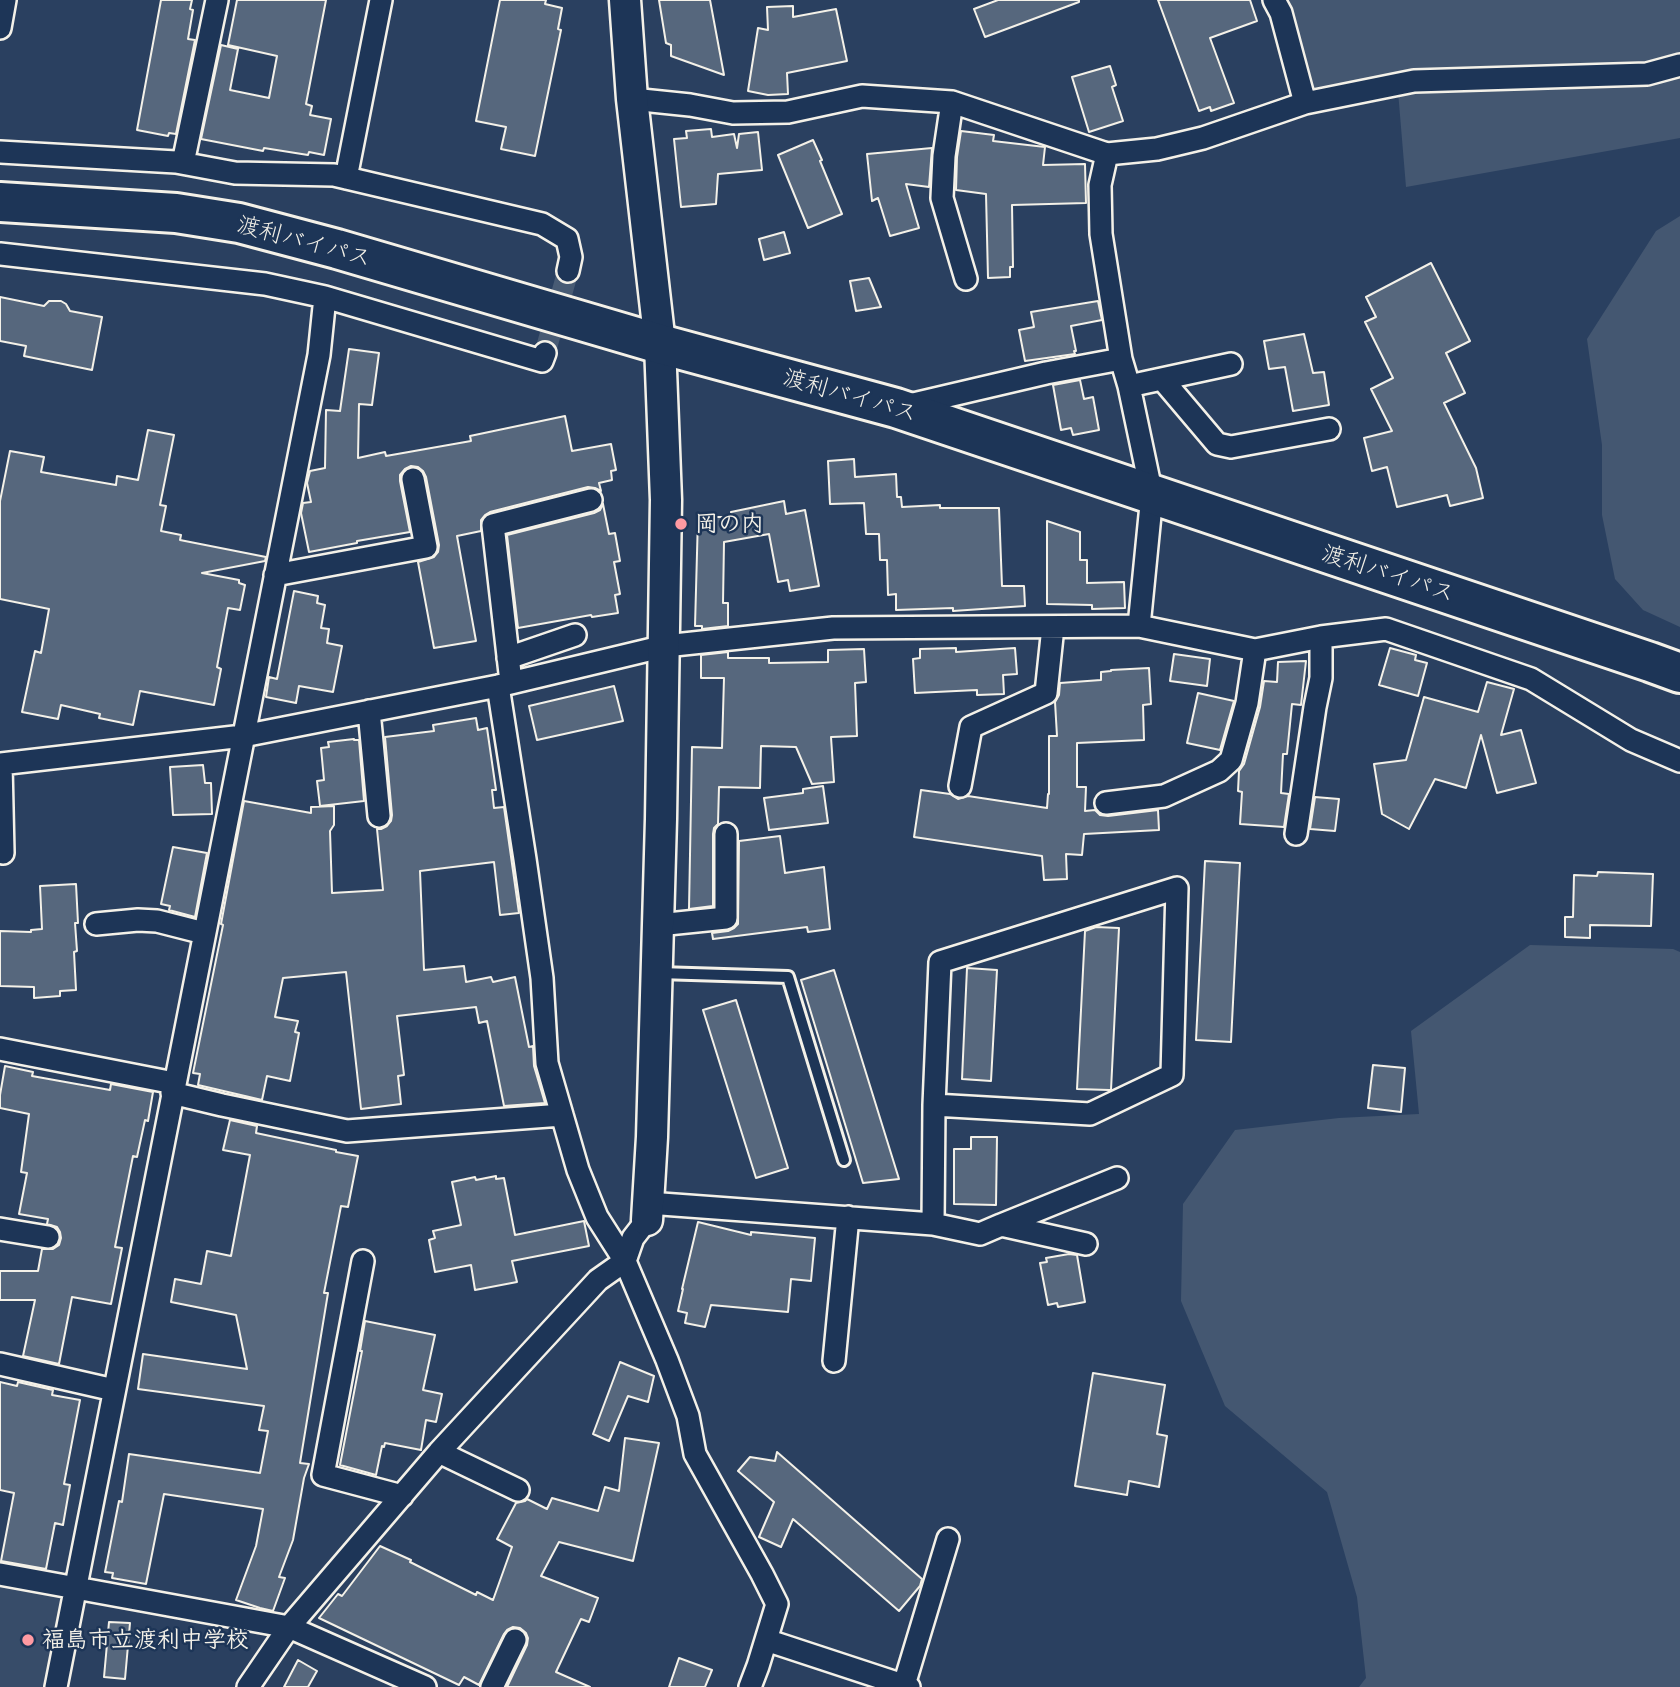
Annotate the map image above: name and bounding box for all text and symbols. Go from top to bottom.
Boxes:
street label: 渡利バイパス [234,211,374,273]
street label: 渡利バイパス [780,364,920,428]
place label: 岡の内 [695,510,764,538]
marker: 岡の内 [673,516,689,532]
street label: 渡利バイパス [1318,540,1458,608]
place label: 福島市立渡利中学校 [42,1626,249,1654]
marker: 福島市立渡利中学校 [20,1632,36,1648]

